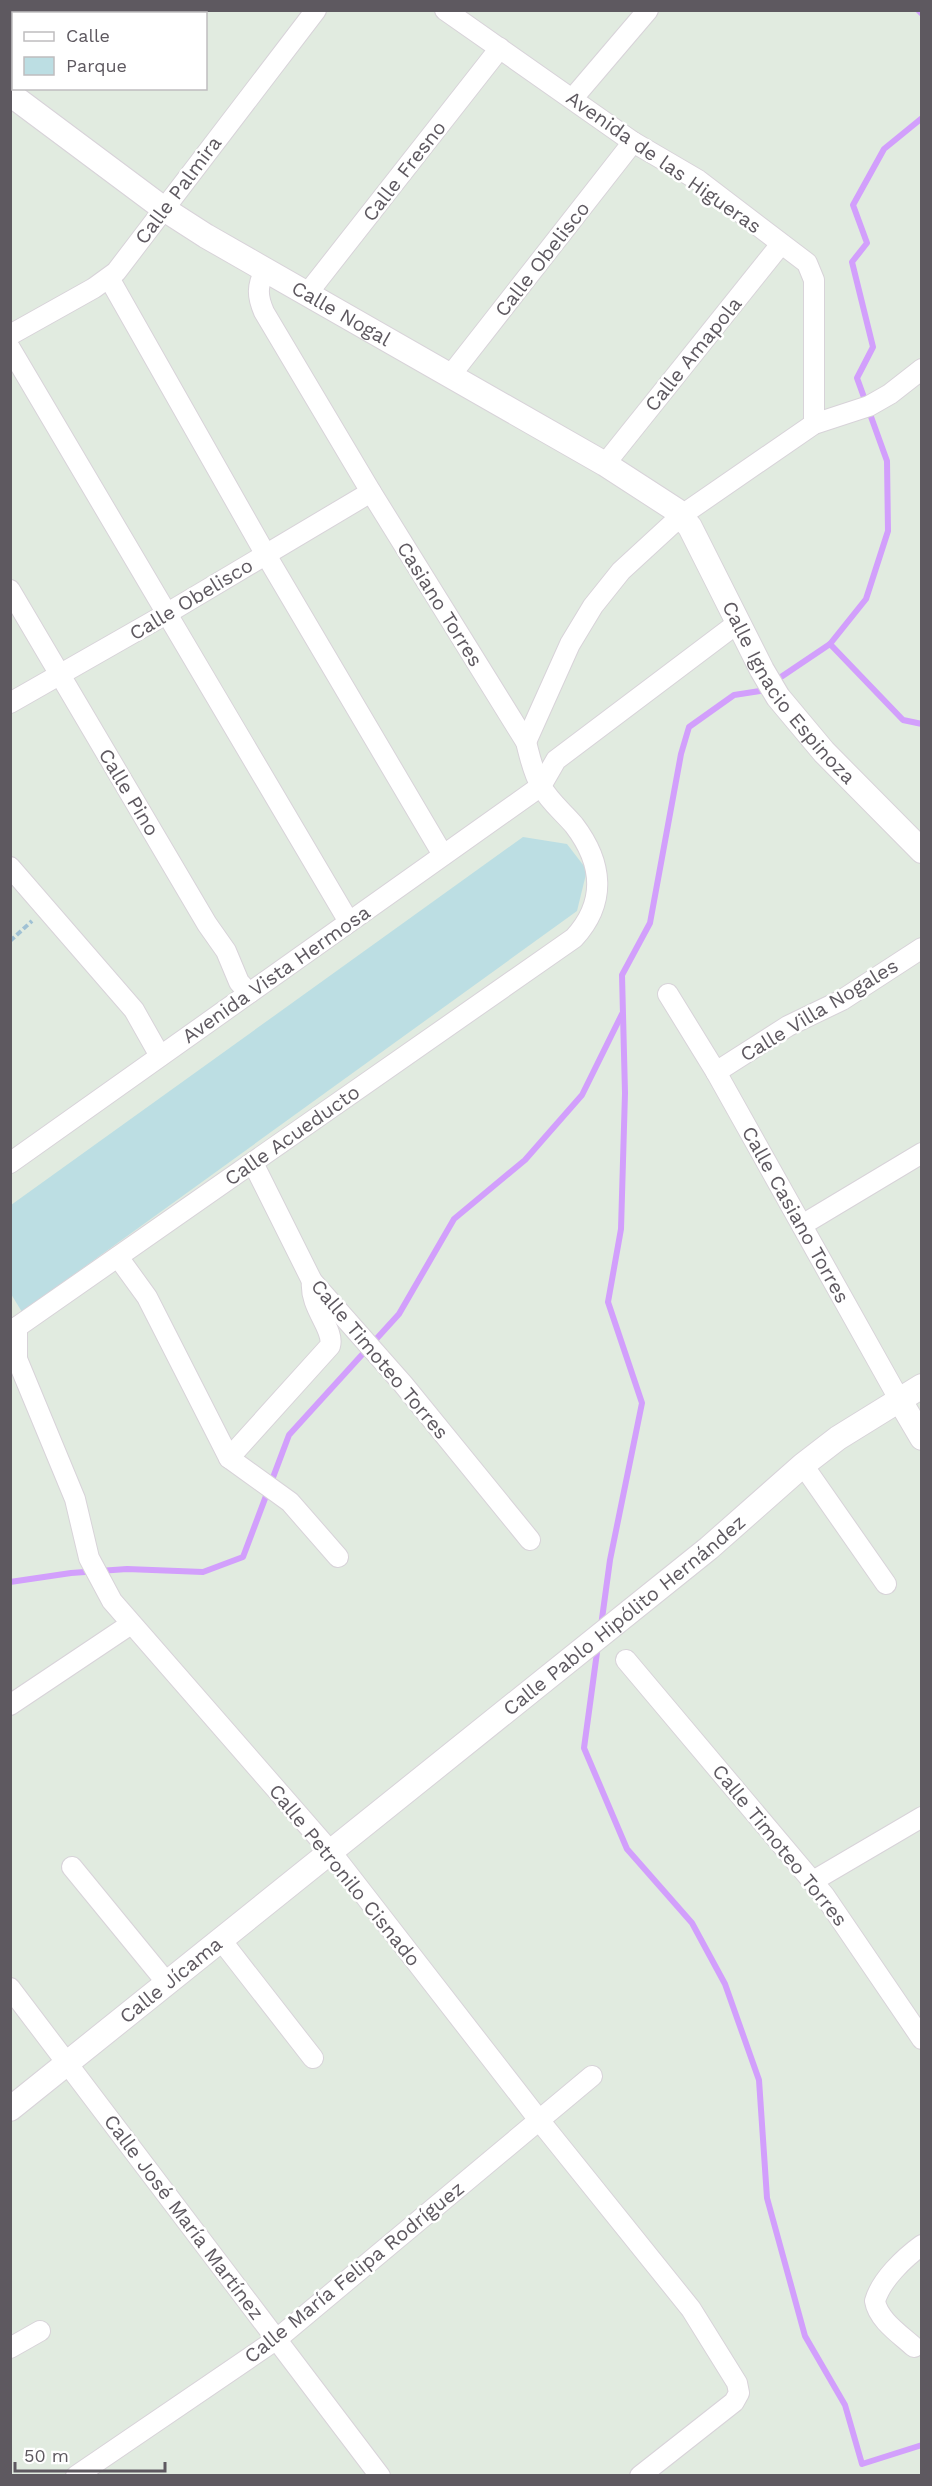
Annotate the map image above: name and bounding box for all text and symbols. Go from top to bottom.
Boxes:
legend [12,12,207,90]
text: Calle [66,25,110,46]
text: Parque [66,55,127,76]
street label: Avenida de las Higueras [562,86,766,238]
street label: Calle Fresno [357,116,451,226]
street label: Calle Palmira [130,131,226,249]
street label: Calle Obelisco [490,197,594,321]
street label: Calle Nogal [287,276,395,351]
street label: Calle Amapola [639,292,747,416]
street label: Casiano Torres [392,537,488,671]
street label: Calle Obelisco [125,553,257,645]
street label: Calle Ignacio Espinoza [717,597,861,789]
street label: Calle Pino [94,744,164,840]
street label: Avenida Vista Hermosa [177,900,375,1048]
street label: Calle Villa Nogales [736,953,902,1067]
street label: Calle Acueducto [220,1079,364,1191]
street label: Calle Casiano Torres [737,1122,855,1307]
street label: Calle Timoteo Torres [306,1274,454,1444]
street label: Calle Pablo Hipólito Hernández [498,1510,750,1721]
street label: Calle Timoteo Torres [707,1759,853,1931]
street label: Calle Petronilo Cisnado [264,1779,426,1971]
street label: Calle Jícama [115,1932,227,2028]
street label: Calle José María Martínez [99,2110,269,2324]
street label: Calle María Felipa Rodríguez [239,2176,469,2368]
scale bar [15,2435,165,2473]
text: 50 m [24,2445,69,2466]

